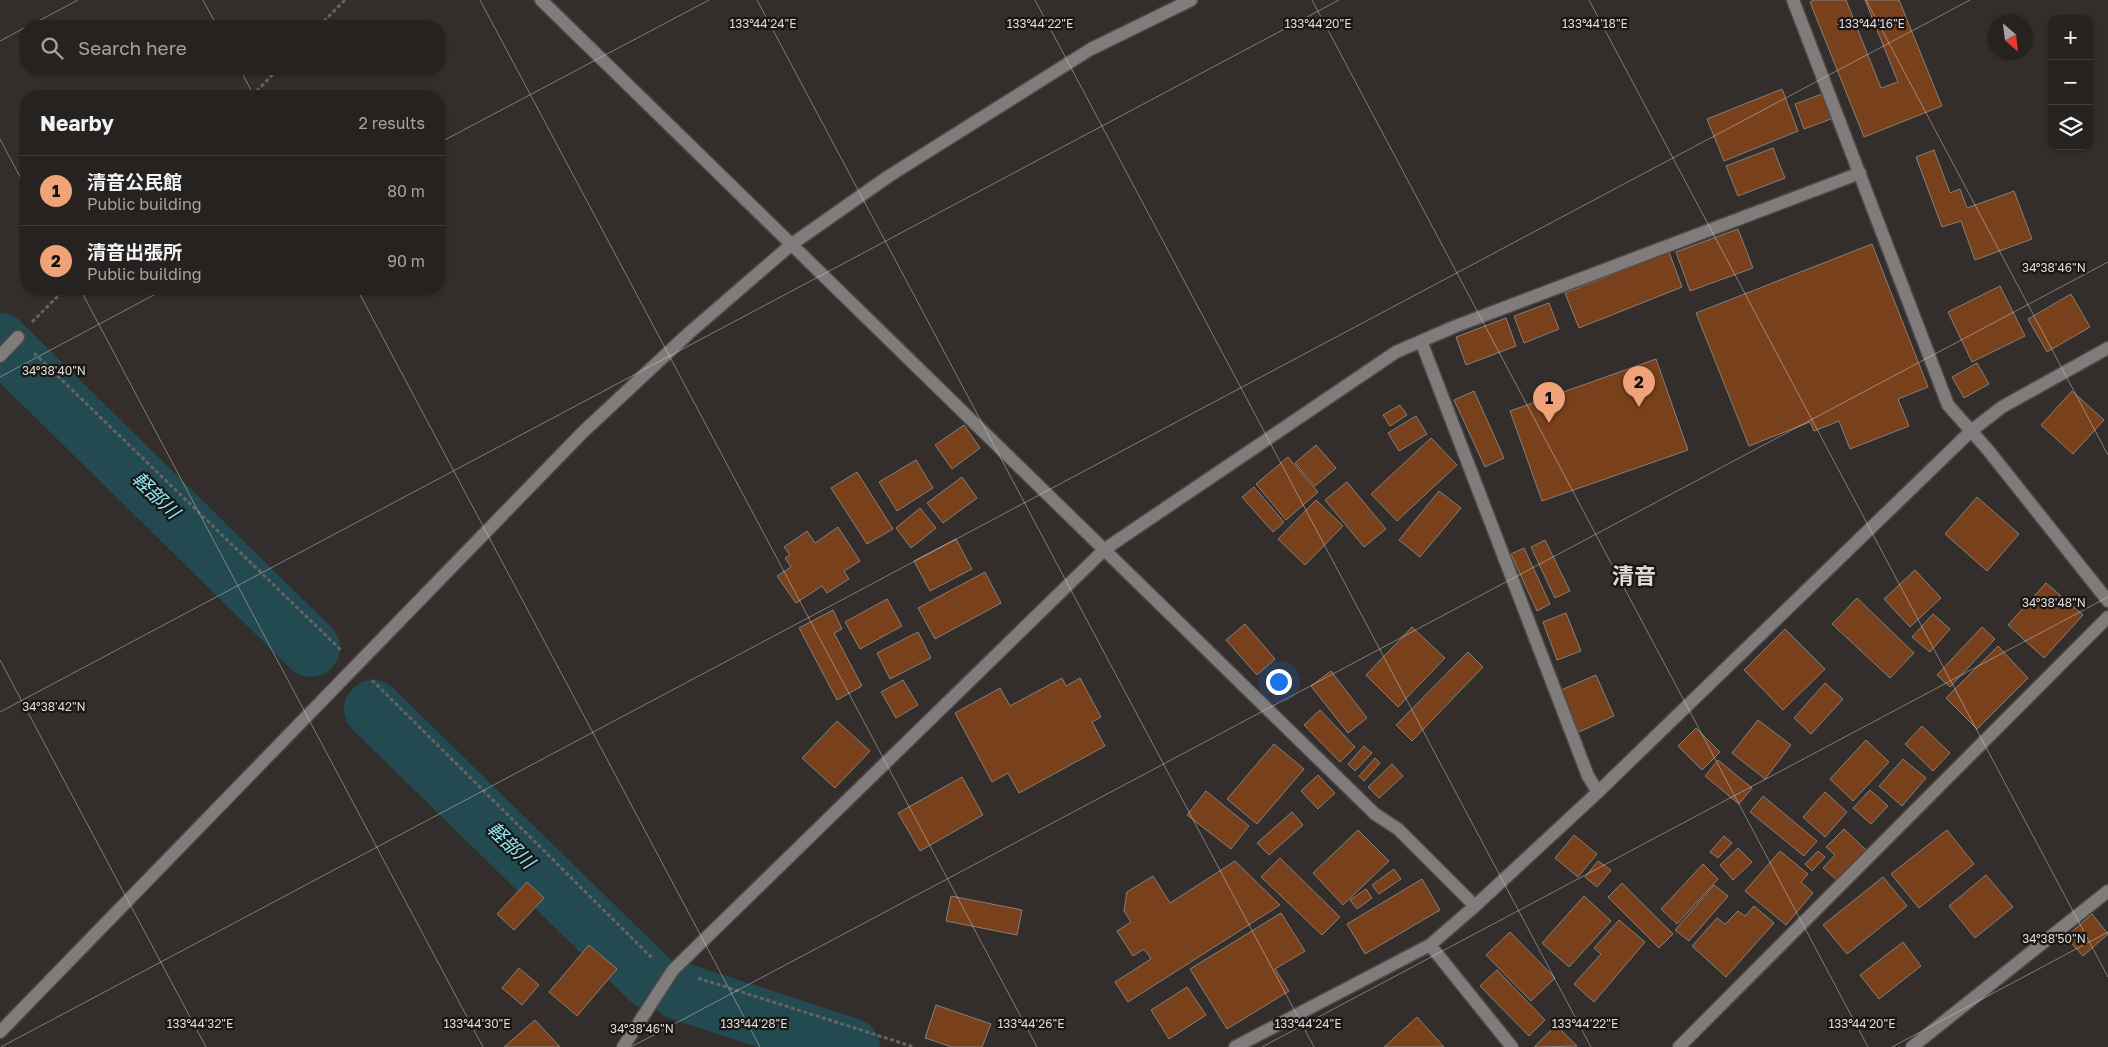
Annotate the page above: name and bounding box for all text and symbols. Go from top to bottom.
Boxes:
north arrow [1988,15,2033,60]
map controls [2048,15,2093,150]
button: + [2048,15,2093,60]
text: 133°44'24"E [729,16,797,31]
text: 133°44'22"E [1007,16,1073,31]
text: 133°44'20"E [1284,16,1352,31]
text: 133°44'18"E [1562,16,1628,31]
text: 133°44'16"E [1839,16,1905,31]
search box [20,20,445,75]
icon: search [38,34,66,62]
text: Search here [78,36,187,59]
button: − [2048,60,2093,105]
button: layers [2048,105,2093,150]
text: Nearby [40,110,114,136]
text: 2 results [359,113,425,133]
text: 清音公民館 [87,170,182,193]
text: 1 [52,181,60,201]
text: 80 m [387,181,425,201]
text: Public building [87,194,202,214]
text: 清音出張所 [87,240,182,263]
text: 2 [51,251,61,271]
text: 90 m [387,251,425,271]
text: 34°38'46"N [2022,260,2086,275]
text: Public building [87,264,202,284]
text: 34°38'40"N [22,363,86,378]
pin: 2 [1623,366,1655,407]
pin: 1 [1533,382,1565,423]
water label: 軽部川 [128,467,186,524]
district label: 清音 [1612,562,1656,589]
text: 34°38'48"N [2022,595,2086,610]
your location [1266,669,1292,695]
text: 34°38'42"N [22,699,86,714]
water label: 軽部川 [483,817,541,874]
text: 34°38'50"N [2022,931,2086,946]
text: 133°44'32"E [167,1016,233,1031]
text: 133°44'30"E [443,1016,511,1031]
text: 133°44'28"E [720,1016,788,1031]
text: 133°44'26"E [998,1016,1064,1031]
text: 133°44'24"E [1274,1016,1342,1031]
text: 133°44'22"E [1552,1016,1618,1031]
text: 133°44'20"E [1828,1016,1896,1031]
text: 34°38'46"N [610,1021,674,1036]

